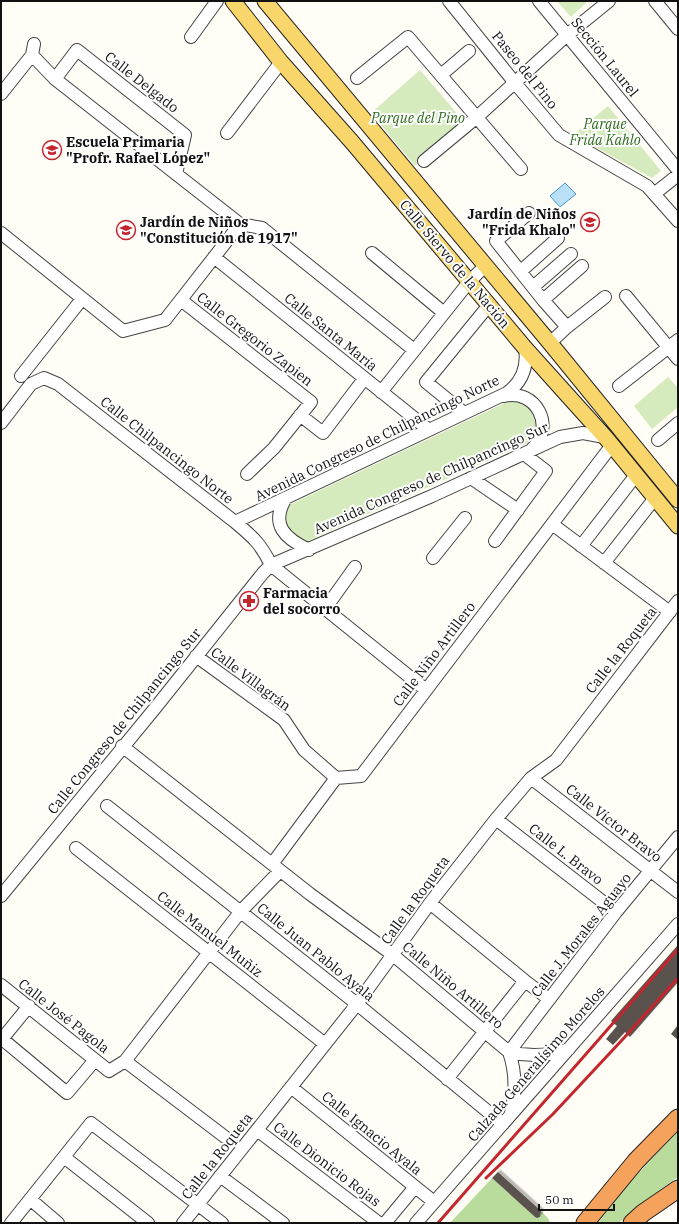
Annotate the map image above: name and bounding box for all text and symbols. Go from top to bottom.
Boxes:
street label: Sección Laurel [567,14,643,100]
street label: Paseo del Pino [488,27,562,113]
street label: Calle Delgado [101,48,183,117]
park label: Parque del Pino [370,109,465,127]
park label: Parque Frida Kahlo [568,115,641,149]
place label: Escuela Primaria "Profr. Rafael López" [66,133,210,167]
school or university icon: Escuela Primaria "Profr. Rafael López" [41,139,63,161]
street label: Calle Siervo de la Nación [396,196,514,332]
place label: Jardín de Niños "Frida Khalo" [468,205,576,239]
school or university icon: Jardín de Niños "Frida Khalo" [579,211,601,233]
place label: Jardín de Niños "Constitución de 1917" [140,213,298,247]
school or university icon: Jardín de Niños "Constitución de 1917" [115,219,137,241]
street label: Calle Gregorio Zapien [193,288,317,390]
street label: Calle Santa María [281,289,381,375]
street label: Avenida Congreso de Chilpancingo Norte [252,371,502,505]
street label: Calle Chilpancingo Norte [97,392,237,508]
street label: Avenida Congreso de Chilpancingo Sur [311,418,552,538]
place label: Farmacia del socorro [263,584,341,618]
pharmacy icon: Farmacia del socorro [238,590,260,612]
street label: Calle Niño Artillero [389,598,479,710]
street label: Calle la Roqueta [582,603,661,697]
street label: Calle Congreso de Chilpancingo Sur [43,624,205,818]
street label: Calle Villagrán [207,643,295,715]
street label: Calle Víctor Bravo [562,780,666,866]
street label: Calle L. Bravo [525,819,607,889]
street label: Calle la Roqueta [377,852,453,948]
street label: Calle J. Morales Aguayo [527,869,635,1001]
street label: Calle Manuel Muñiz [153,887,267,981]
street label: Calle Juan Pablo Ayala [253,899,379,1005]
street label: Calle Niño Artillero [399,937,507,1033]
street label: Calle José Pagola [15,975,113,1057]
street label: Calzada Generalísimo Morelos [464,983,608,1145]
street label: Calle Ignacio Ayala [318,1087,426,1179]
street label: Calle la Roqueta [178,1109,257,1203]
street label: Calle Dionicio Rojas [270,1118,384,1210]
scale bar [539,1186,614,1212]
text: 50 m [545,1192,574,1207]

